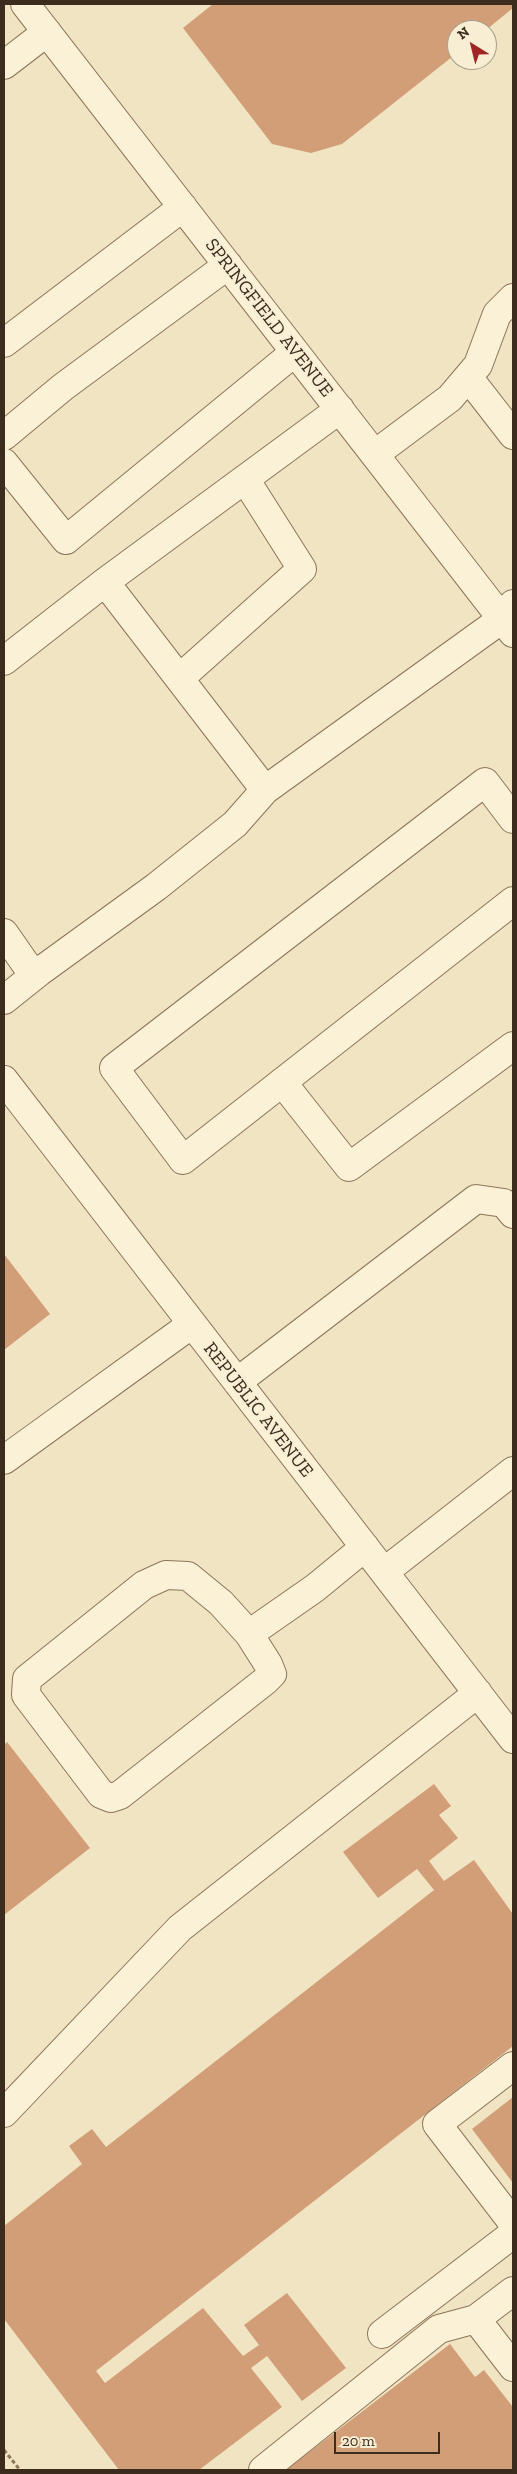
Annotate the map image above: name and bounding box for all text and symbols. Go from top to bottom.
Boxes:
north arrow [447,20,497,70]
text: N [454,23,473,43]
street label: SPRINGFIELD AVENUE [200,234,338,402]
street label: REPUBLIC AVENUE [198,1338,318,1482]
scale bar [337,2422,443,2454]
text: 20 m [342,2432,375,2450]

